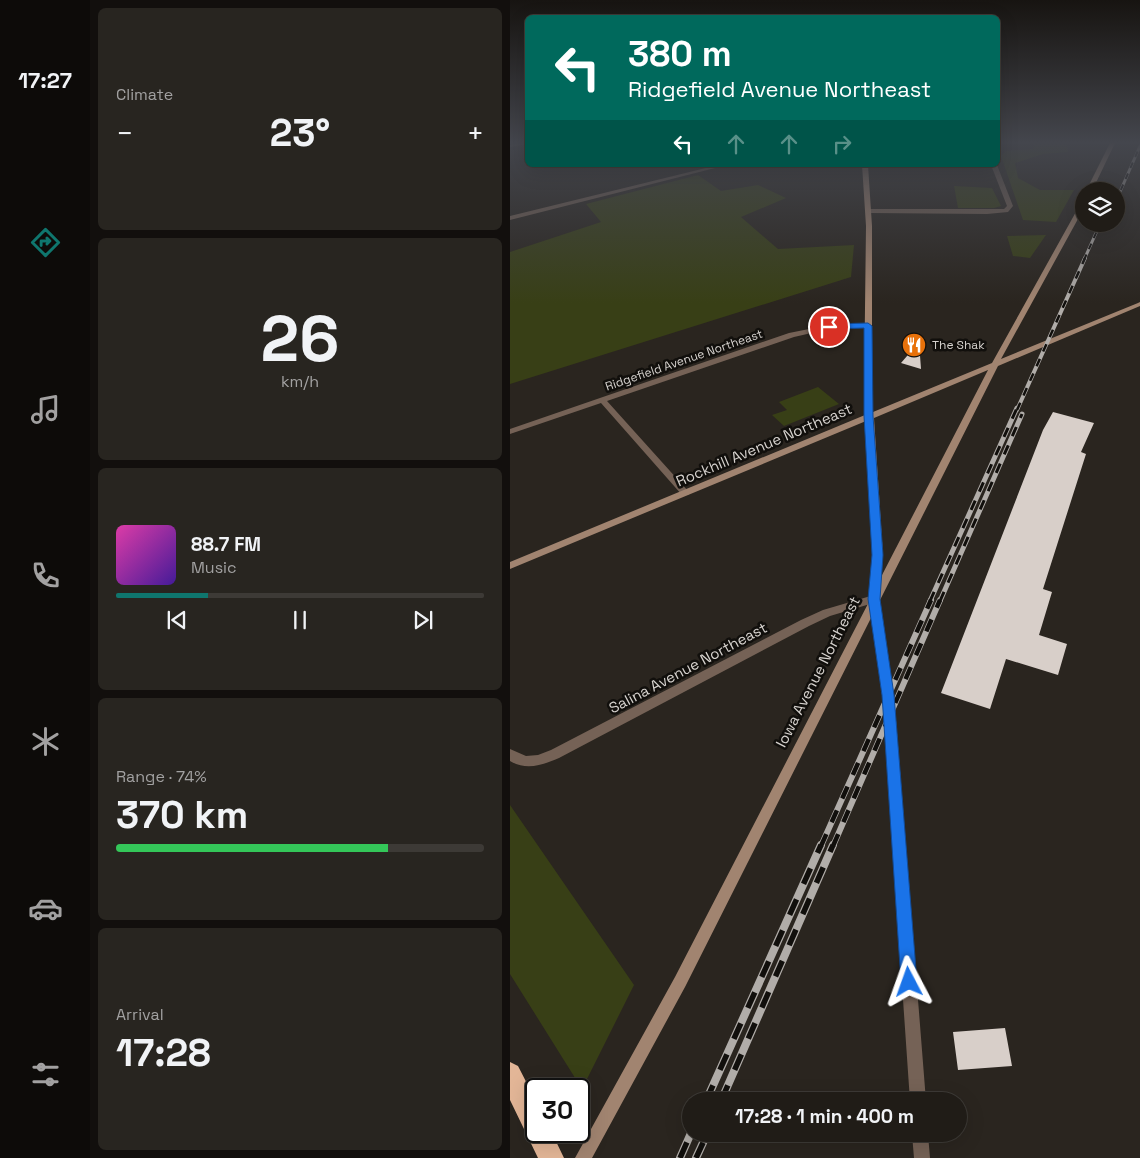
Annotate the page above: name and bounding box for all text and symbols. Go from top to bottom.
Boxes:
text: 380 m [628,32,732,76]
icon: left [545,35,610,100]
text: 17:27 [18,66,72,94]
text: Ridgefield Avenue Northeast [628,75,931,103]
text: Climate [116,84,173,105]
text: 23° [270,109,330,157]
text: − [116,115,133,151]
text: + [467,115,484,151]
icon: left [669,130,697,158]
icon: ahead [722,130,750,158]
icon: ahead [775,130,803,158]
icon: right [828,130,856,158]
map controls [1075,182,1125,232]
button: layers [1075,182,1125,232]
icon: directions [28,225,63,260]
text: 26 [261,297,339,380]
pin [808,306,850,348]
icon: arrive [815,313,843,341]
street label: Ridgefield Avenue Northeast [603,326,765,394]
restaurant icon: The Shak [901,332,927,358]
place label: The Shak [932,337,985,353]
text: km/h [281,371,319,392]
icon: music [28,392,63,427]
street label: Rockhill Avenue Northeast [673,399,855,490]
text: 88.7 FM [191,532,261,557]
text: Music [191,557,237,578]
icon: phone [28,558,63,593]
street label: Iowa Avenue Northeast [771,593,864,750]
icon: previous [163,606,191,634]
icon: pause [286,606,314,634]
icon: next [409,606,437,634]
street label: Salina Avenue Northeast [605,618,770,717]
icon: climate [28,724,63,759]
text: Range · 74% [116,766,207,787]
text: 370 km [116,791,248,839]
icon: car [28,891,63,926]
position arrow [882,955,934,1007]
text: Arrival [116,1004,164,1025]
text: 17:28 [116,1029,211,1077]
icon: filters [28,1057,63,1092]
speed limit sign: 30 [525,1078,590,1143]
text: 17:28 · 1 min · 400 m [735,1104,914,1129]

